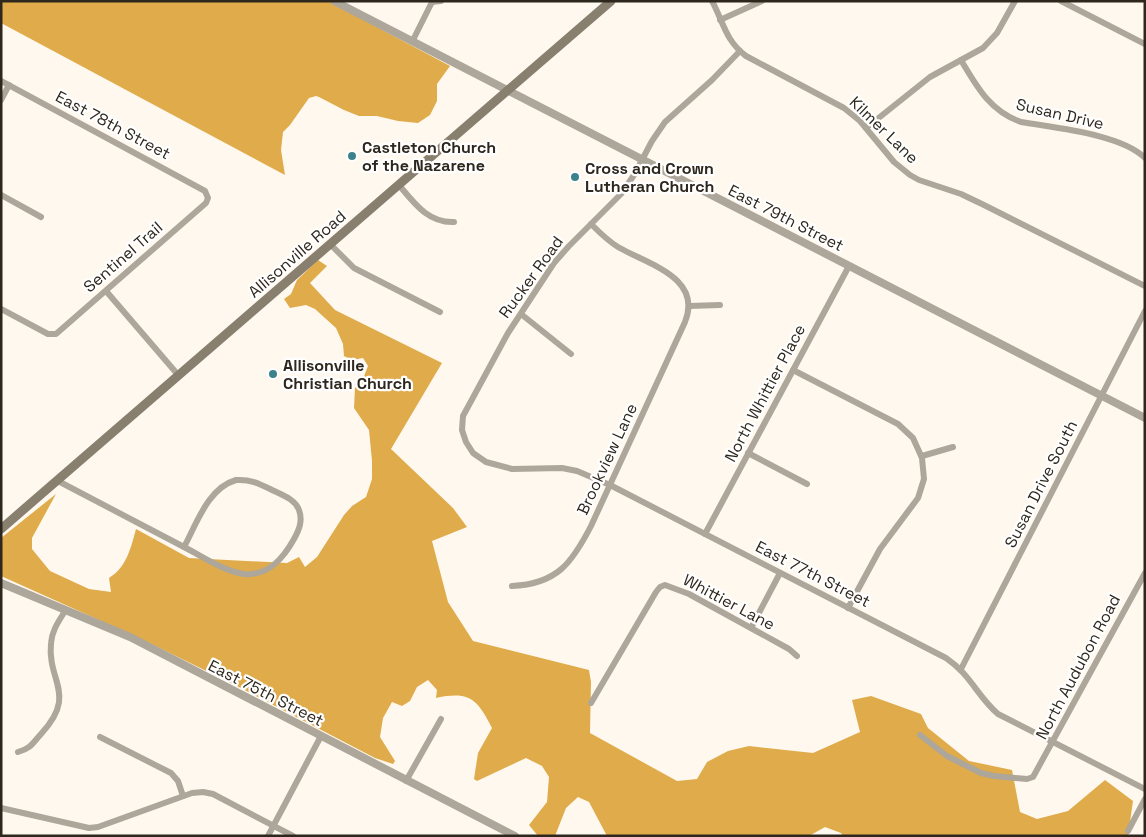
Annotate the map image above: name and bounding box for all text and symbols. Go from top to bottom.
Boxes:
street label: East 78th Street [52,86,174,164]
street label: Kilmer Lane [845,92,923,168]
street label: Susan Drive [1014,94,1106,134]
place label: Castleton Church of the Nazarene [362,137,496,176]
marker: Castleton Church of the Nazarene [346,150,358,162]
place label: Cross and Crown Lutheran Church [585,158,714,197]
marker: Cross and Crown Lutheran Church [569,171,581,183]
street label: East 79th Street [725,180,847,256]
street label: Allisonville Road [244,206,350,302]
street label: Sentinel Trail [79,217,167,297]
street label: Rucker Road [494,232,568,322]
street label: North Whittier Place [720,321,810,465]
place label: Allisonville Christian Church [283,355,412,394]
marker: Allisonville Christian Church [267,368,279,380]
street label: Brookview Lane [572,400,642,518]
street label: Susan Drive South [1000,417,1082,551]
street label: East 77th Street [752,536,874,612]
street label: Whittier Lane [679,569,779,635]
street label: North Audubon Road [1031,591,1125,743]
street label: East 75th Street [205,655,327,731]

